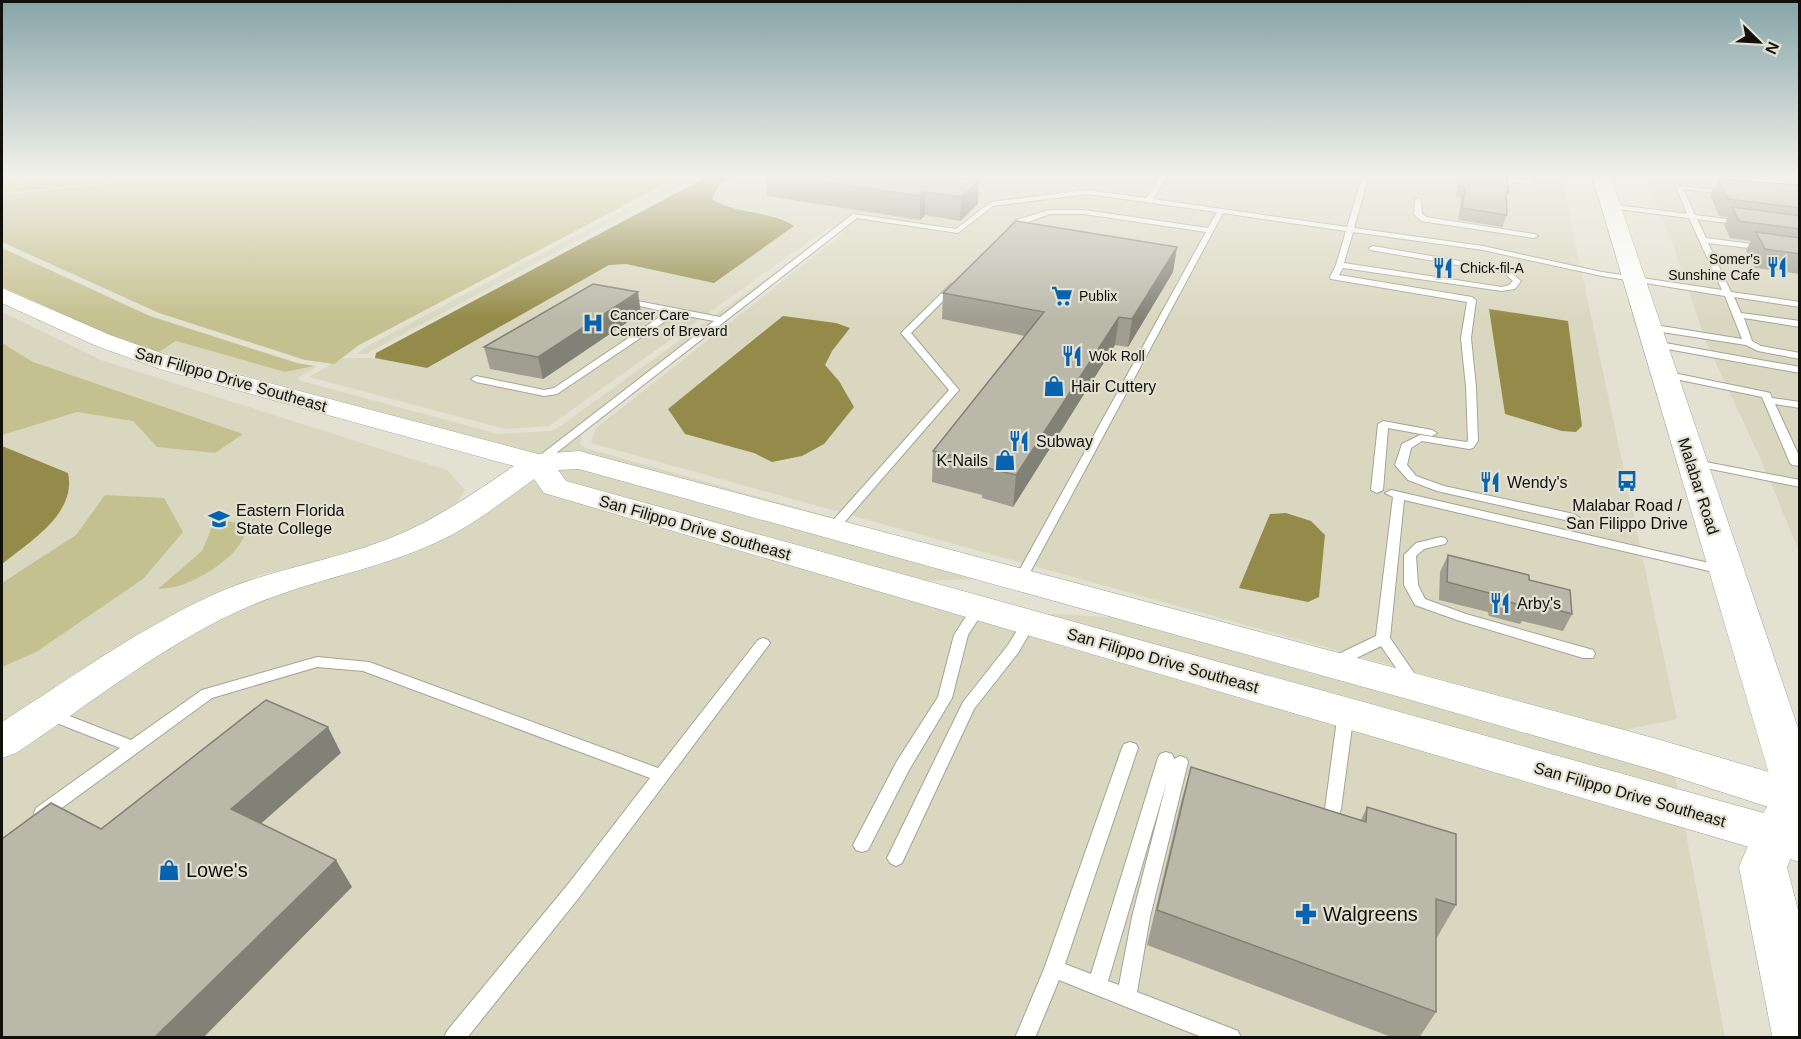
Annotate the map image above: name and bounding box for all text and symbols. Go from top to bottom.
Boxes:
north arrow [1729,12,1789,72]
text: N [1762,39,1782,57]
place label: Somer's Sunshine Cafe [1668,251,1760,283]
restaurant icon: Somer's Sunshine Cafe [1765,255,1789,279]
restaurant icon: Chick-fil-A [1431,256,1455,280]
place label: Chick-fil-A [1460,260,1524,276]
supermarket icon: Publix [1050,284,1074,308]
place label: Publix [1079,288,1117,304]
place label: Cancer Care Centers of Brevard [610,307,728,339]
hospital icon: Cancer Care Centers of Brevard [581,311,605,335]
street label: San Filippo Drive Southeast [133,344,329,415]
restaurant icon: Wok Roll [1060,344,1084,368]
place label: Wok Roll [1089,348,1145,364]
shop icon: Hair Cuttery [1042,374,1066,398]
place label: Hair Cuttery [1071,378,1156,395]
restaurant icon: Subway [1007,429,1031,453]
place label: Subway [1036,433,1093,450]
street label: Malabar Road [1675,436,1722,537]
shop icon: K-Nails [993,448,1017,472]
place label: K-Nails [936,452,988,469]
bus stop icon: Malabar Road / San Filippo Drive [1615,469,1639,493]
restaurant icon: Wendy's [1478,470,1502,494]
place label: Wendy's [1507,474,1568,491]
street label: San Filippo Drive Southeast [597,492,793,563]
place label: Malabar Road / San Filippo Drive [1566,497,1688,532]
place label: Eastern Florida State College [236,502,345,537]
school or university icon: Eastern Florida State College [207,507,231,531]
restaurant icon: Arby's [1488,591,1512,615]
place label: Arby's [1517,595,1561,612]
street label: San Filippo Drive Southeast [1065,625,1261,696]
street label: San Filippo Drive Southeast [1532,759,1728,830]
shop icon: Lowe's [157,858,181,882]
place label: Lowe's [186,859,248,881]
pharmacy icon: Walgreens [1294,902,1318,926]
place label: Walgreens [1323,903,1418,925]

